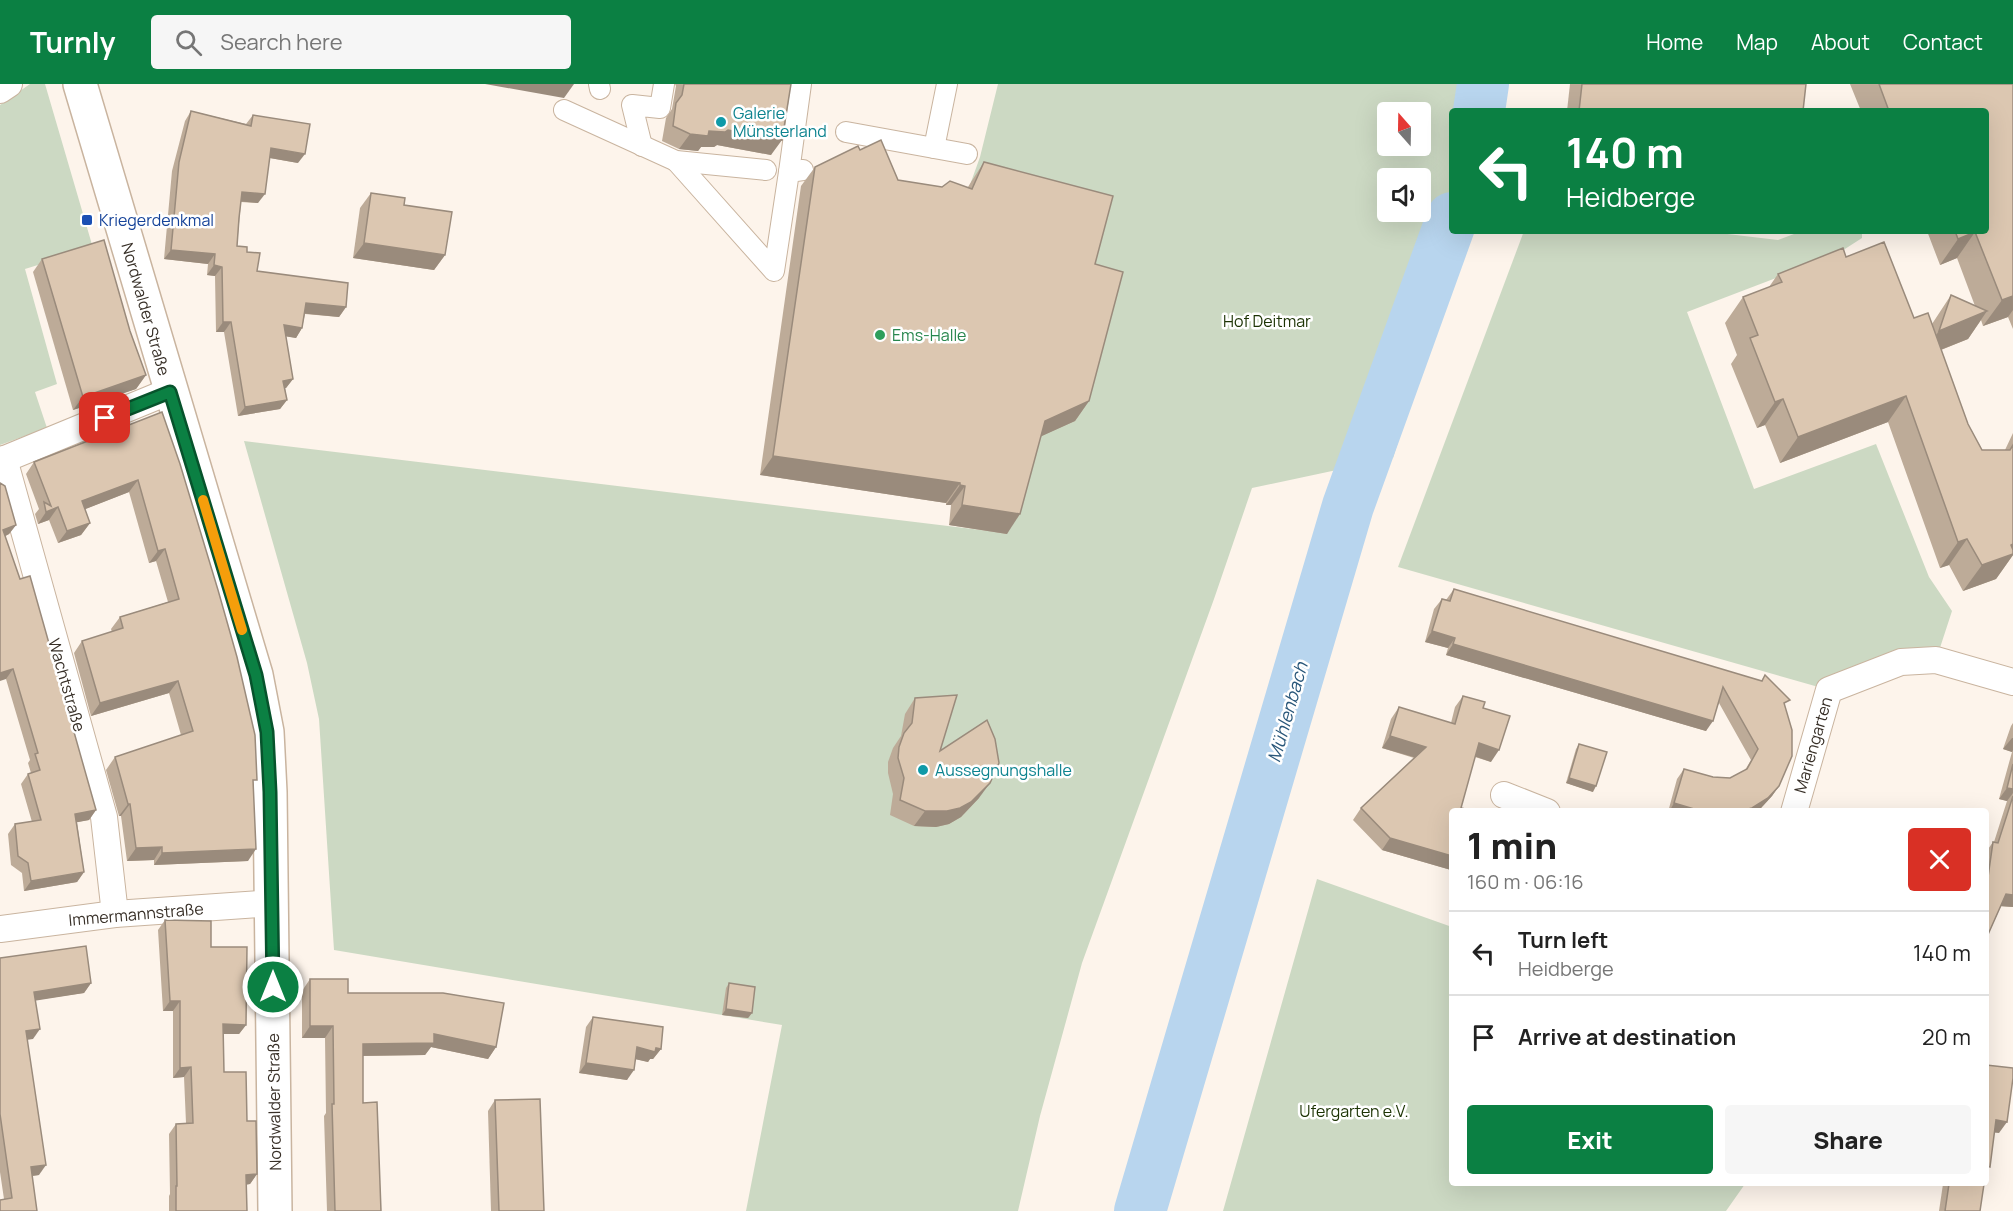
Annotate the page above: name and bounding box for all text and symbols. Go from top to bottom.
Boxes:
search box [151,15,571,69]
text: Turnly [30,23,115,61]
icon: search [172,26,205,59]
text: Search here [220,27,343,57]
text: Home [1646,28,1703,56]
text: Map [1736,28,1778,56]
text: About [1811,28,1870,56]
text: Contact [1903,28,1983,56]
place label: Galerie Münsterland [733,102,827,142]
north arrow [1377,102,1431,156]
map controls [1377,102,1431,222]
marker: Galerie Münsterland [714,115,728,129]
text: 140 m [1566,123,1684,181]
icon: left [1467,132,1545,210]
button: sound [1377,168,1431,222]
text: Heidberge [1566,178,1695,215]
place label: Kriegerdenkmal [99,209,214,231]
marker: Kriegerdenkmal [80,213,94,227]
street label: Nordwalder Straße [117,240,175,378]
park label: Hof Deitmar [1223,310,1311,332]
place label: Ems-Halle [892,324,966,346]
marker: Ems-Halle [873,328,887,342]
pin [79,392,130,443]
icon: arrive [88,401,121,434]
street label: Wachtstraße [43,636,91,734]
water label: Mühlenbach [1261,658,1313,765]
street label: Mariengarten [1789,694,1837,796]
place label: Aussegnungshalle [935,759,1072,781]
marker: Aussegnungshalle [916,763,930,777]
text: 1 min [1467,821,1557,870]
button: close [1908,828,1971,891]
text: 160 m · 06:16 [1467,868,1584,895]
street label: Immermannstraße [68,897,204,931]
text: Turn left [1518,925,1608,955]
icon: left [1467,937,1500,970]
text: 140 m [1913,938,1971,968]
position arrow [241,955,305,1019]
text: Heidberge [1518,955,1614,982]
icon: arrive [1467,1021,1500,1054]
text: Arrive at destination [1518,1022,1736,1052]
text: 20 m [1922,1022,1971,1052]
street label: Nordwalder Straße [262,1033,286,1171]
park label: Ufergarten e.V. [1299,1100,1409,1122]
button: Exit [1467,1105,1713,1174]
button: Share [1725,1105,1971,1174]

